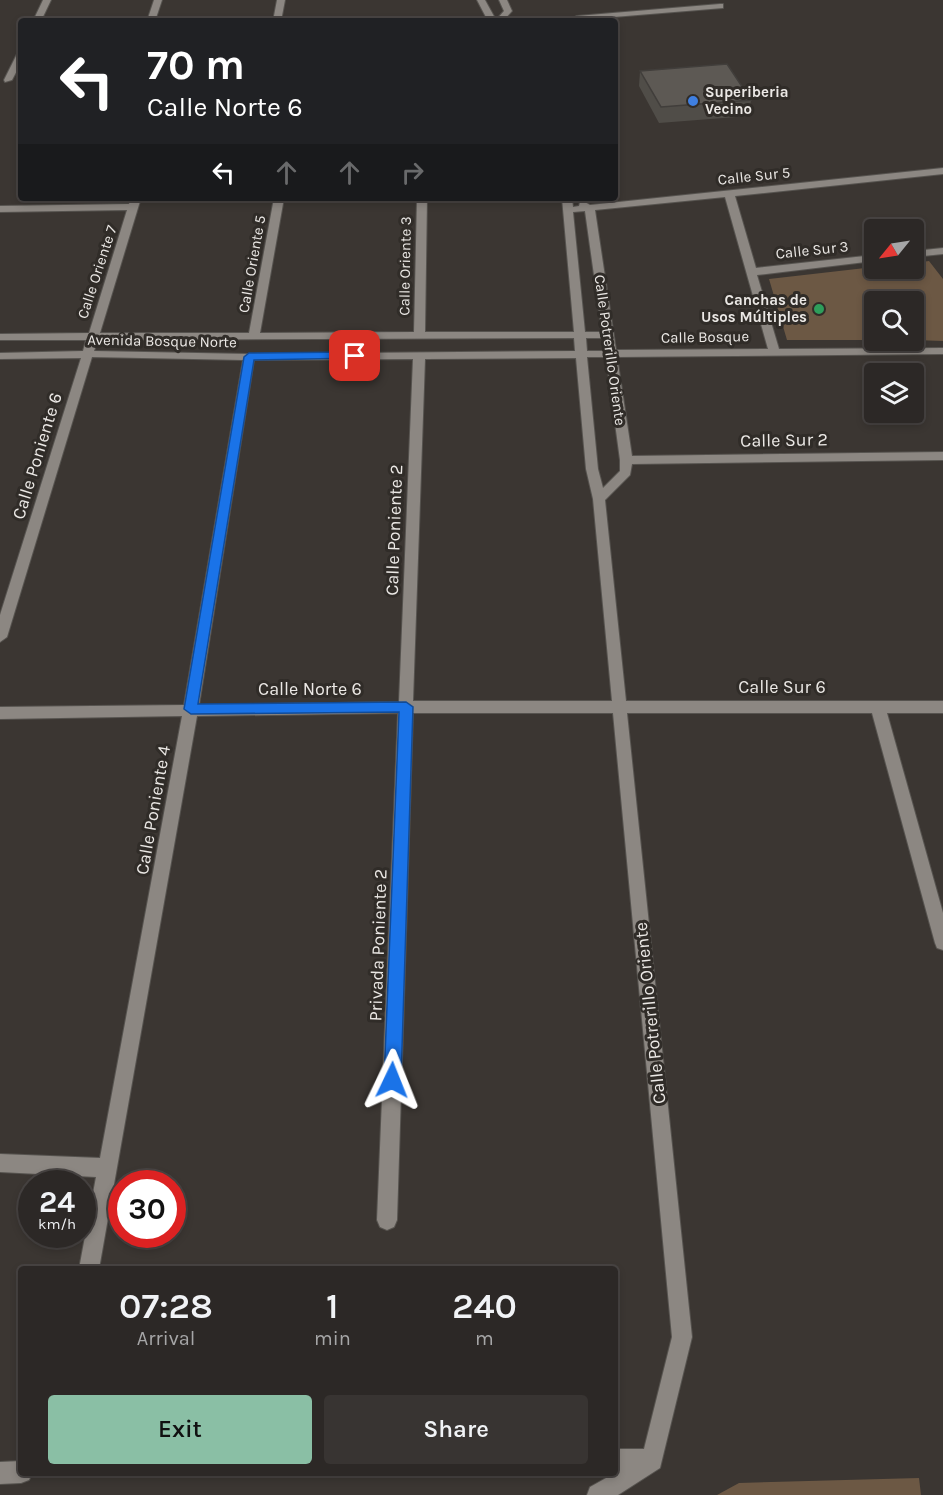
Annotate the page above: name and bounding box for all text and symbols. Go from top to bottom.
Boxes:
text: 70 m [147,40,245,90]
icon: left [48,42,126,120]
place label: Superiberia Vecino [705,83,789,118]
text: Calle Norte 6 [147,91,303,123]
marker: Superiberia Vecino [686,94,700,108]
icon: left [207,156,240,189]
icon: ahead [270,156,303,189]
icon: ahead [333,156,366,189]
icon: right [396,156,429,189]
street label: Calle Sur 5 [717,163,791,189]
street label: Calle Oriente 5 [235,214,269,314]
street label: Calle Oriente 3 [395,216,415,316]
north arrow [864,219,924,279]
map controls [864,219,924,423]
street label: Calle Oriente 7 [73,223,121,321]
street label: Calle Sur 3 [775,237,849,263]
street label: Calle Potrerillo Oriente [591,273,629,427]
place label: Canchas de Usos Múltiples [701,291,807,326]
button: search [864,291,924,351]
marker: Canchas de Usos Múltiples [812,302,826,316]
street label: Calle Bosque [661,327,749,347]
pin [329,330,380,381]
street label: Avenida Bosque Norte [87,331,237,351]
icon: arrive [338,339,371,372]
button: layers [864,363,924,423]
street label: Calle Poniente 6 [7,390,67,522]
street label: Calle Sur 2 [740,428,828,452]
street label: Calle Poniente 2 [381,464,407,596]
street label: Calle Sur 6 [738,676,826,698]
street label: Calle Norte 6 [258,678,362,700]
street label: Calle Poniente 4 [131,744,175,876]
street label: Privada Poniente 2 [364,868,392,1022]
street label: Calle Potrerillo Oriente [630,921,670,1105]
position arrow [360,1048,424,1112]
speed limit sign: 30 [108,1170,186,1248]
text: 24 [39,1184,75,1220]
text: km/h [38,1215,76,1233]
text: 07:28 [119,1285,213,1327]
text: 1 [326,1285,339,1327]
text: 240 [452,1285,517,1327]
text: Arrival [137,1327,195,1350]
text: min [314,1327,351,1350]
text: m [475,1327,494,1350]
button: Exit [48,1395,312,1464]
button: Share [324,1395,588,1464]

